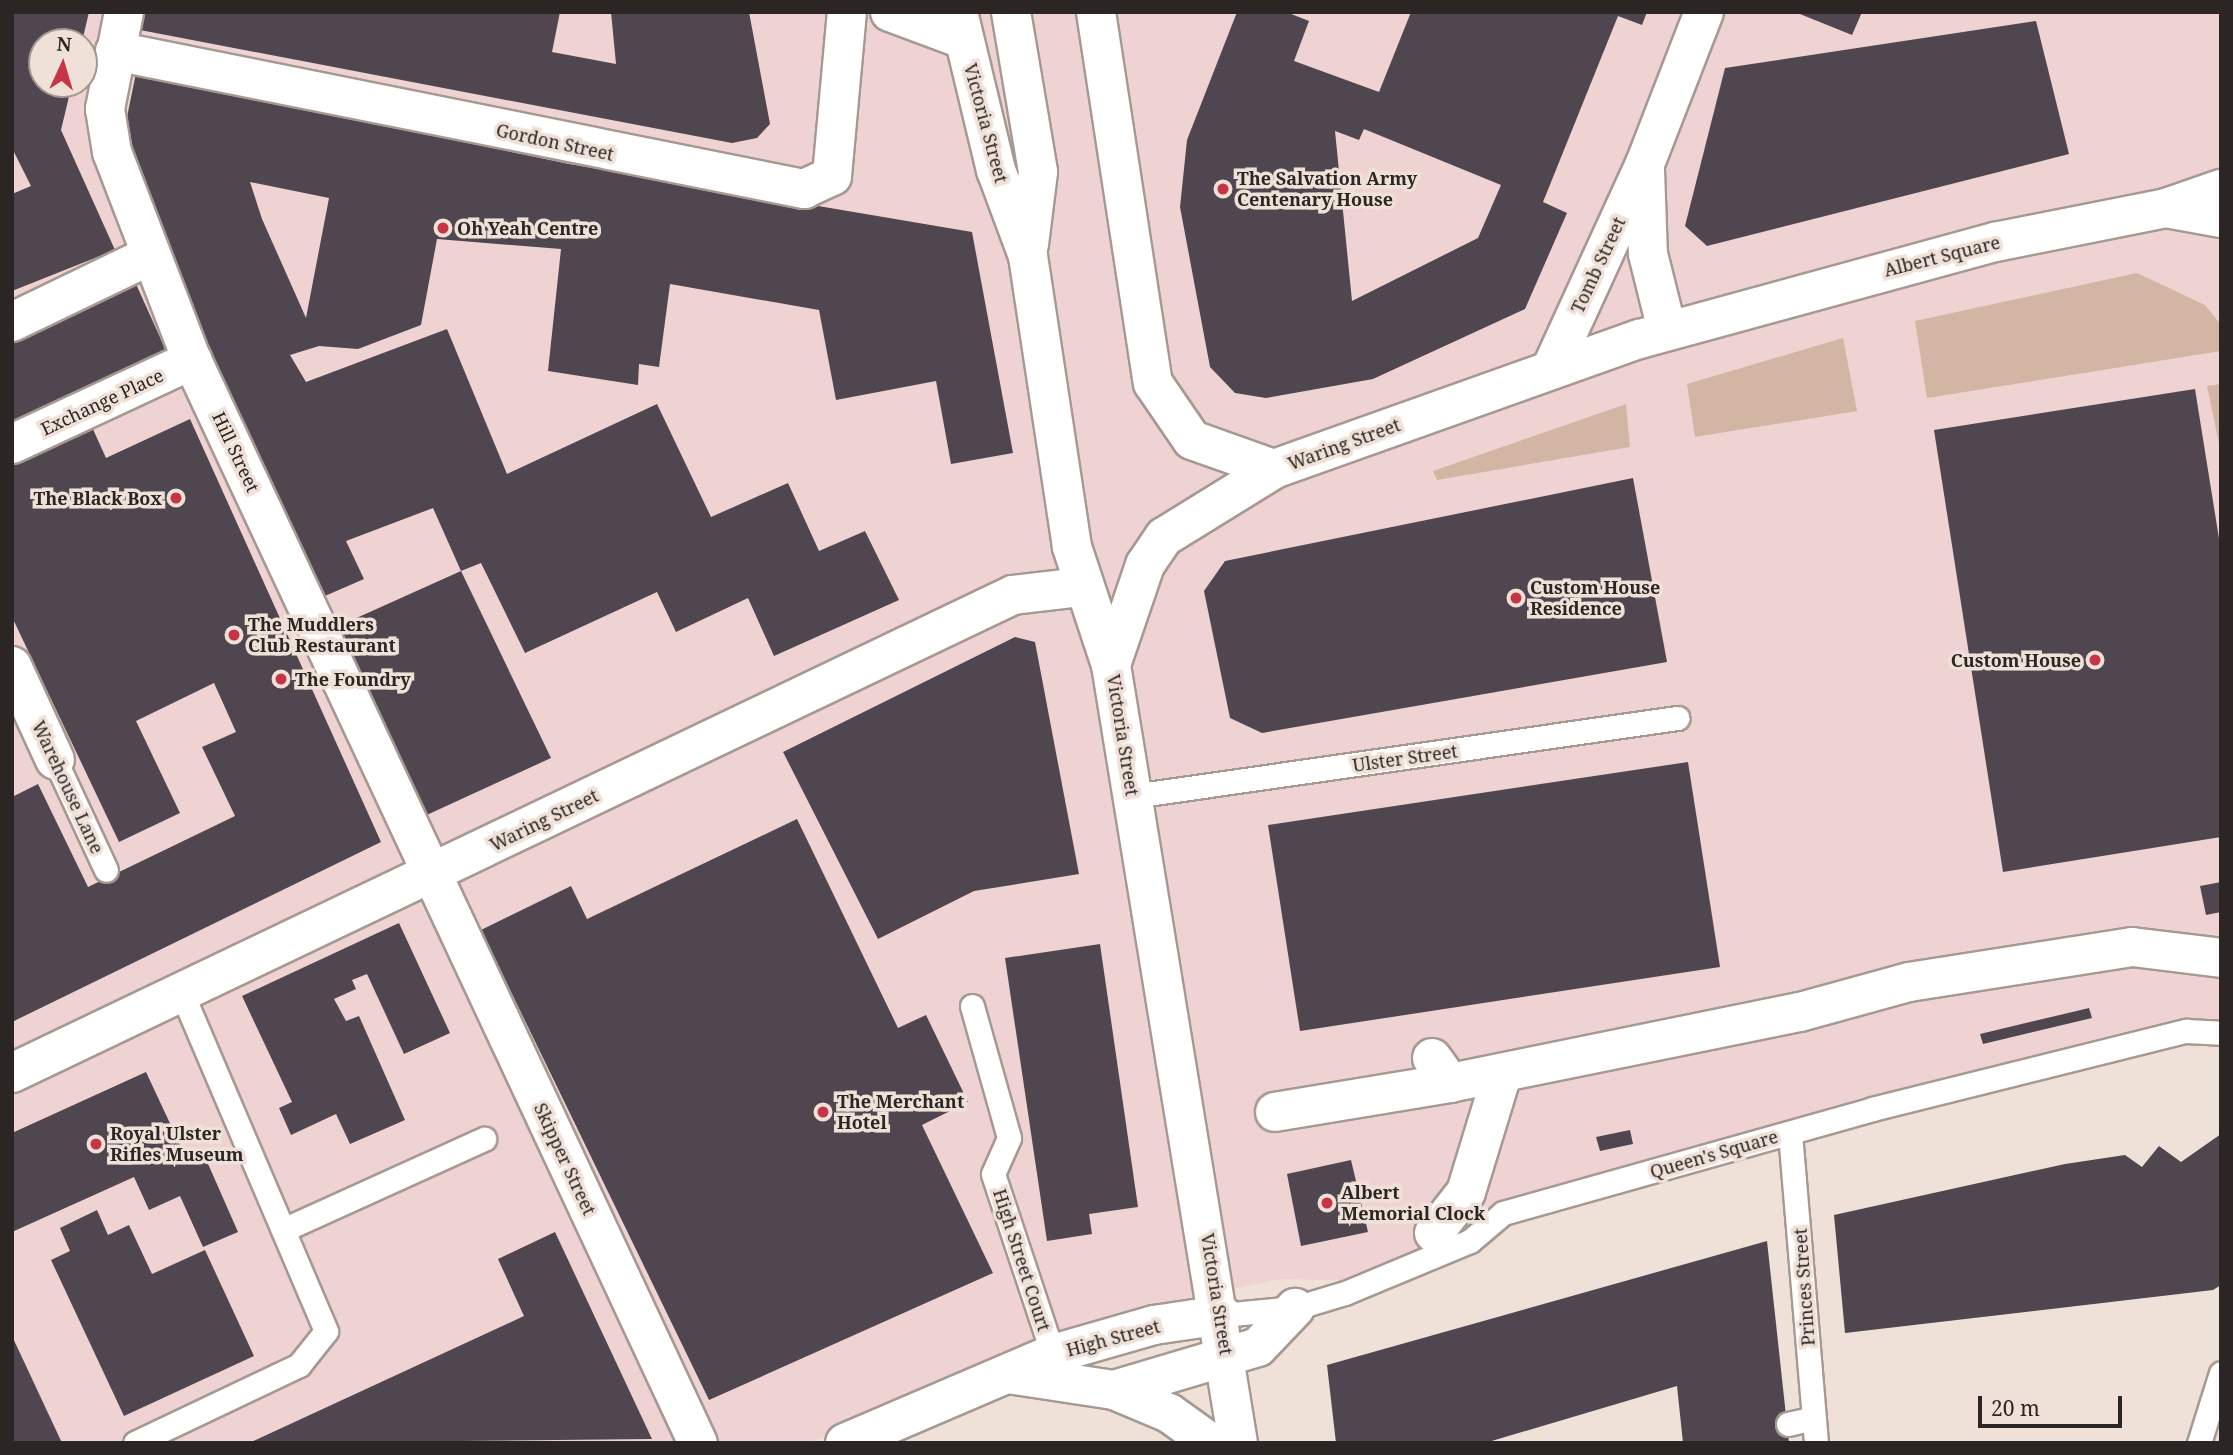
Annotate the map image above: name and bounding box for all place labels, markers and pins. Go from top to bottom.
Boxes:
place label: The Salvation Army Centenary House [1237,168,1417,210]
marker: The Salvation Army Centenary House [1215,181,1231,197]
place label: Oh Yeah Centre [457,217,598,239]
marker: Oh Yeah Centre [435,220,451,236]
place label: The Black Box [34,487,162,509]
marker: The Black Box [168,490,184,506]
place label: Custom House Residence [1530,577,1660,620]
marker: Custom House Residence [1508,590,1524,606]
place label: The Muddlers Club Restaurant [248,614,396,656]
marker: The Muddlers Club Restaurant [226,627,242,643]
place label: Custom House [1951,649,2081,671]
marker: Custom House [2087,652,2103,668]
place label: The Foundry [295,668,411,690]
marker: The Foundry [273,671,289,687]
place label: The Merchant Hotel [837,1091,964,1134]
marker: The Merchant Hotel [815,1104,831,1120]
place label: Royal Ulster Rifles Museum [110,1123,244,1166]
marker: Royal Ulster Rifles Museum [88,1136,104,1152]
place label: Albert Memorial Clock [1341,1182,1485,1224]
marker: Albert Memorial Clock [1319,1195,1335,1211]

